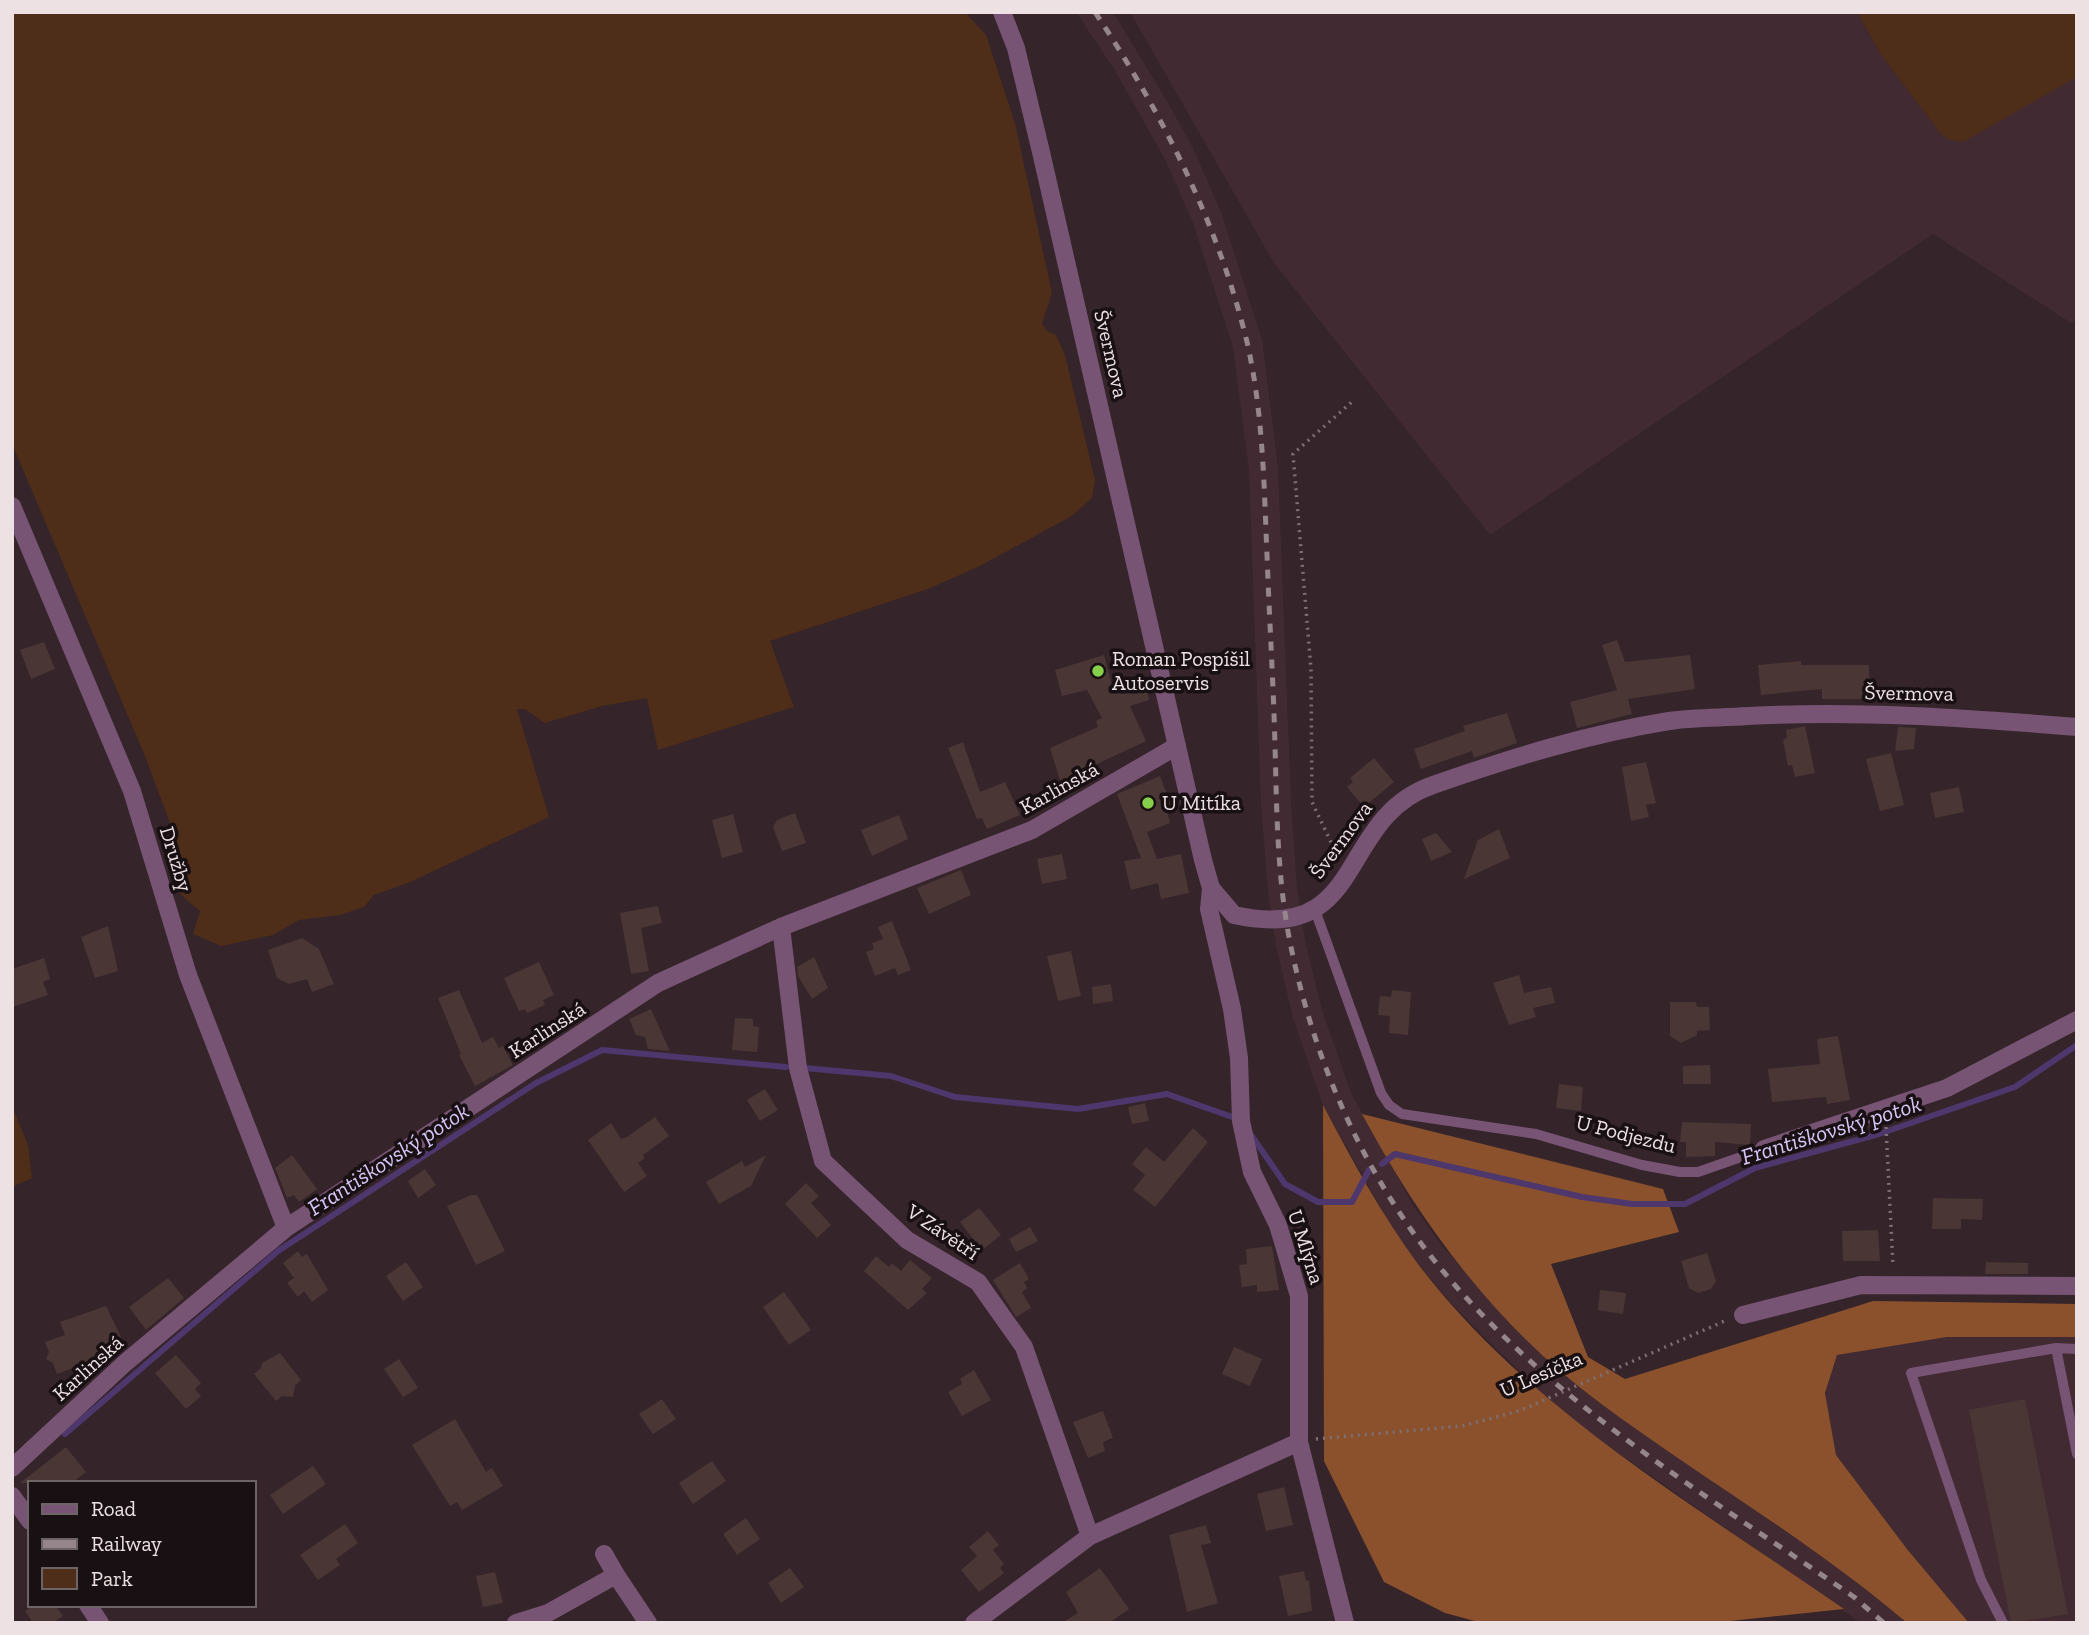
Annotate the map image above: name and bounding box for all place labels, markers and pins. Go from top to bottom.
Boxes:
place label: Roman Pospíšil Autoservis [1112,646,1251,695]
marker: Roman Pospíšil Autoservis [1090,663,1106,679]
place label: U Mitíka [1162,790,1241,815]
marker: U Mitíka [1140,795,1156,811]

